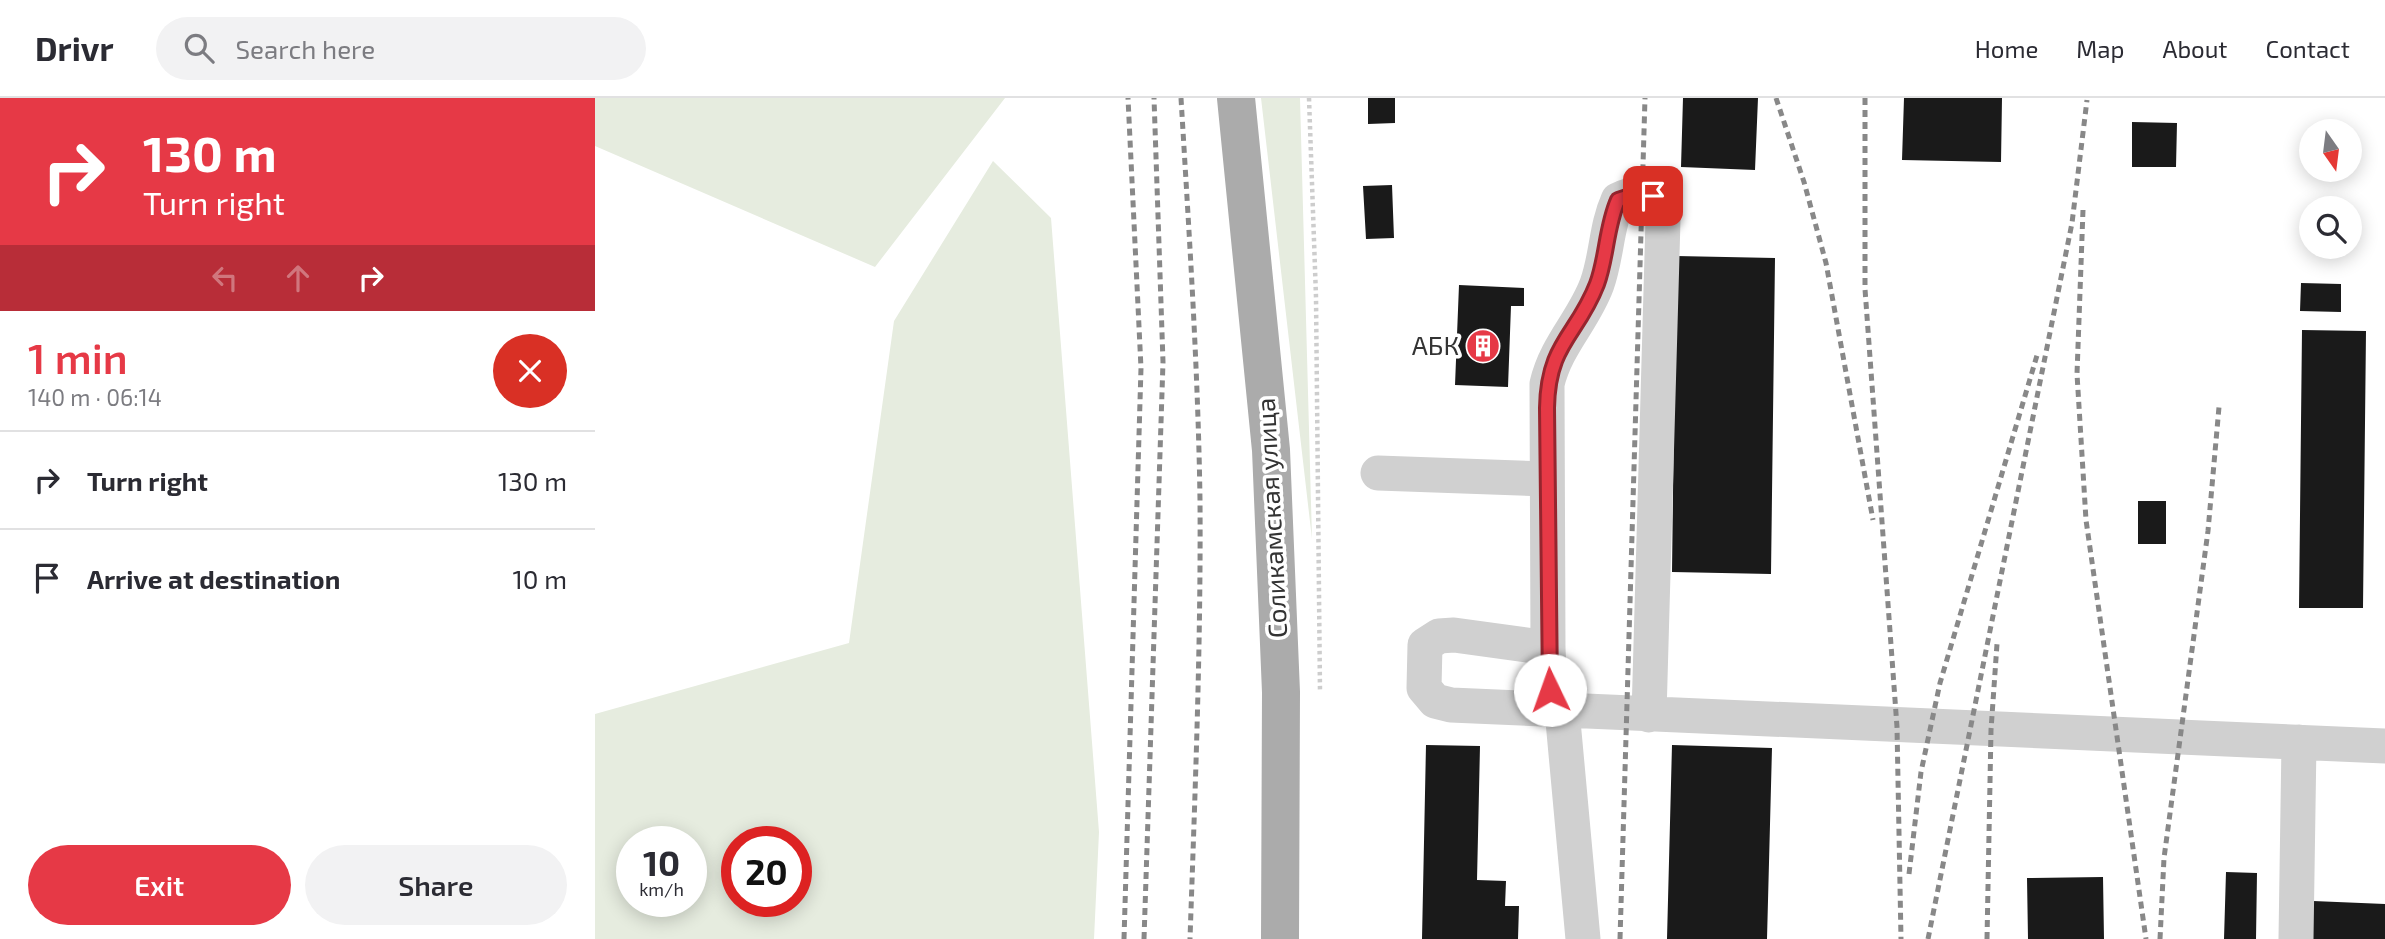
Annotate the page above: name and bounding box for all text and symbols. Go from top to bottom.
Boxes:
search box [156,17,646,80]
text: Drivr [35,28,114,68]
icon: search [180,29,218,67]
text: Search here [236,33,375,64]
text: Home [1975,34,2038,63]
text: Map [2076,34,2124,63]
text: About [2162,34,2228,63]
text: Contact [2266,34,2350,63]
north arrow [2299,119,2363,182]
map controls [2299,119,2362,259]
text: 130 m [143,123,277,182]
icon: right [28,126,119,217]
pin [1623,166,1683,226]
icon: arrive [1634,177,1672,215]
text: Turn right [143,183,285,221]
button: search [2299,196,2362,259]
icon: left [206,259,244,297]
icon: ahead [279,259,317,297]
icon: right [352,259,390,297]
building icon: АБК [1464,327,1502,365]
place label: АБК [1412,329,1459,360]
text: 1 min [28,332,128,382]
button: close [493,334,567,408]
text: 140 m · 06:14 [28,383,162,411]
street label: Соликамская улица [1249,397,1293,639]
icon: right [28,461,66,499]
text: Turn right [87,465,208,496]
text: 130 m [498,465,567,496]
icon: arrive [28,559,66,597]
text: Arrive at destination [87,563,340,594]
text: 10 m [512,563,567,594]
position arrow [1513,653,1587,727]
speed limit sign: 20 [721,826,812,917]
text: 10 [643,841,680,883]
button: Exit [28,845,291,925]
button: Share [305,845,567,925]
text: km/h [639,878,684,900]

